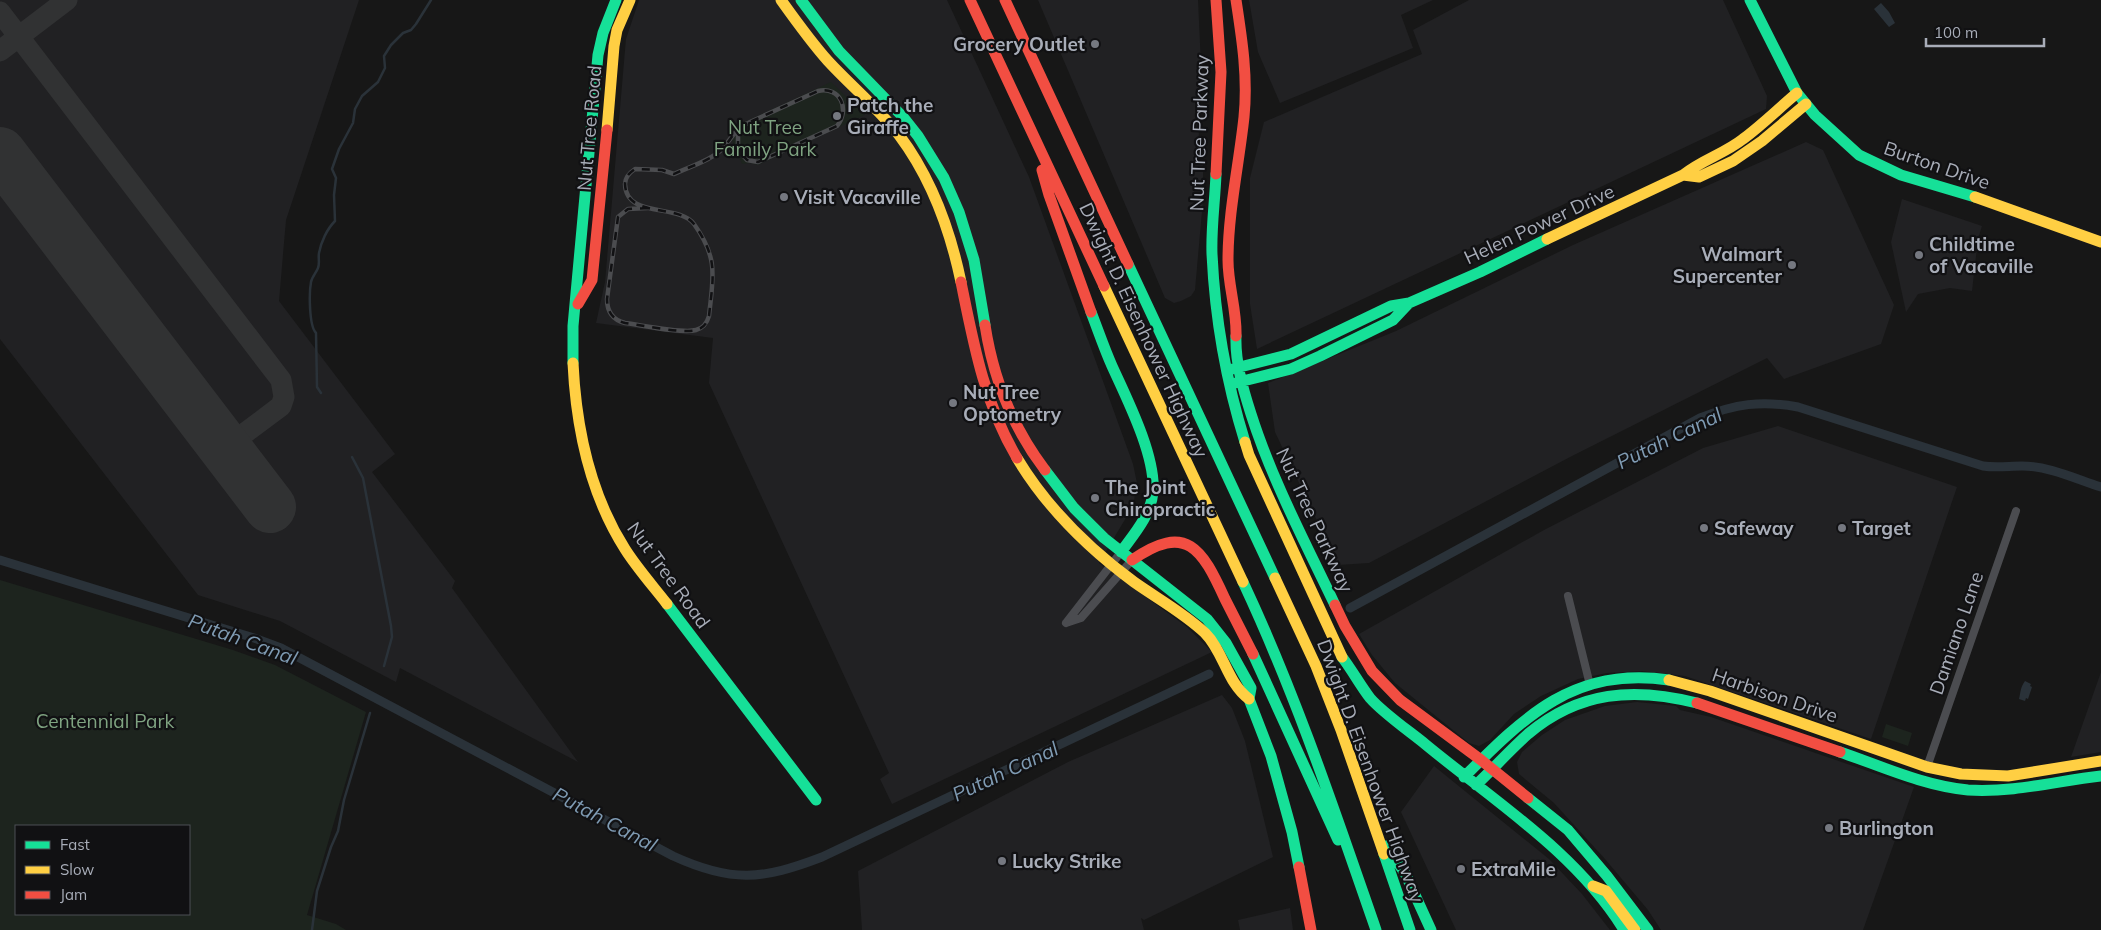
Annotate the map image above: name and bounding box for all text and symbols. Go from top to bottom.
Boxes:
scale bar [1926,15,2044,47]
text: 100 m [1934,23,1978,42]
place label: Grocery Outlet [953,32,1085,56]
marker: Grocery Outlet [1089,38,1101,50]
street label: Nut Tree Parkway [1184,54,1214,212]
street label: Nut Tree Road [572,64,606,192]
place label: Patch the Giraffe [847,93,933,139]
marker: Patch the Giraffe [831,110,843,122]
park label: Nut Tree Family Park [714,115,816,161]
street label: Burton Drive [1881,136,1993,194]
street label: Helen Power Drive [1460,179,1618,269]
place label: Visit Vacaville [793,185,921,209]
marker: Visit Vacaville [778,191,790,203]
street label: Dwight D. Eisenhower Highway [1074,199,1214,461]
place label: Childtime of Vacaville [1929,232,2034,278]
place label: Walmart Supercenter [1673,242,1783,288]
marker: Childtime of Vacaville [1913,249,1925,261]
marker: Walmart Supercenter [1786,259,1798,271]
place label: Nut Tree Optometry [963,380,1062,426]
marker: Nut Tree Optometry [947,397,959,409]
water label: Putah Canal [1612,402,1726,474]
street label: Nut Tree Parkway [1271,444,1359,596]
place label: The Joint Chiropractic [1105,475,1216,521]
marker: The Joint Chiropractic [1089,492,1101,504]
place label: Safeway [1714,516,1794,540]
place label: Target [1852,516,1911,540]
street label: Nut Tree Road [622,517,716,633]
marker: Safeway [1698,522,1710,534]
marker: Target [1836,522,1848,534]
street label: Damiano Lane [1924,568,1988,698]
water label: Putah Canal [185,608,301,670]
street label: Dwight D. Eisenhower Highway [1312,636,1430,906]
street label: Harbison Drive [1709,662,1841,728]
park label: Centennial Park [36,709,174,733]
water label: Putah Canal [948,735,1062,806]
water label: Putah Canal [549,781,661,857]
place label: Burlington [1839,816,1934,840]
marker: Burlington [1823,822,1835,834]
legend [15,825,190,915]
text: Fast [60,835,90,854]
place label: Lucky Strike [1012,849,1122,873]
marker: Lucky Strike [996,855,1008,867]
place label: ExtraMile [1471,857,1556,881]
text: Slow [60,860,94,879]
marker: ExtraMile [1455,863,1467,875]
text: Jam [60,885,87,904]

